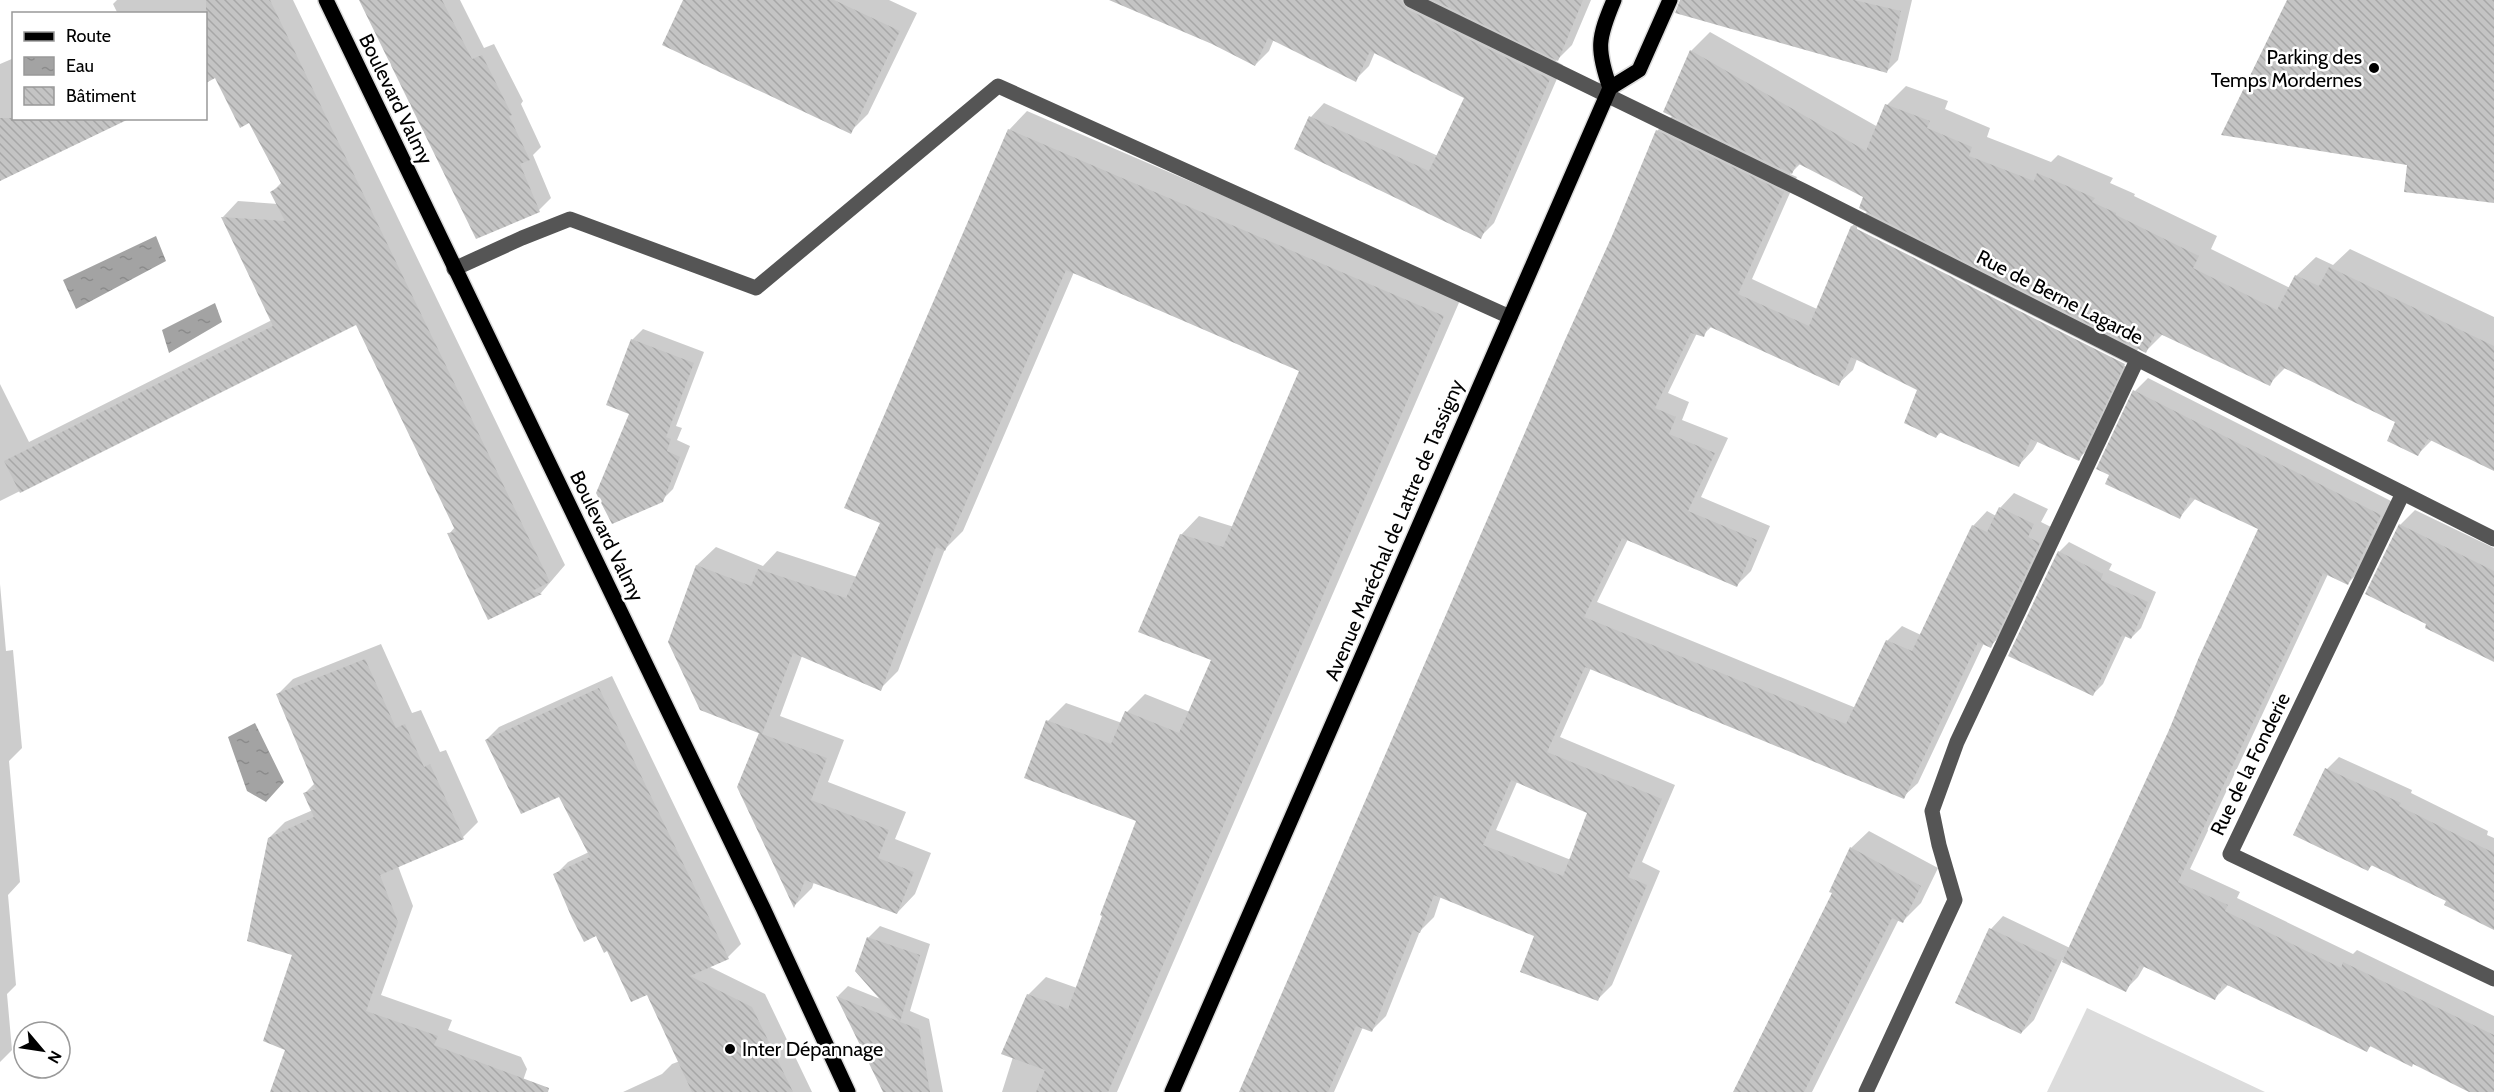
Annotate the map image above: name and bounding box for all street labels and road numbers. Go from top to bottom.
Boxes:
street label: Boulevard Valmy [354,30,438,168]
street label: Rue de Berne Lagarde [1973,245,2147,349]
street label: Avenue Maréchal de Lattre de Tassigny [1319,376,1469,684]
street label: Boulevard Valmy [565,467,649,605]
street label: Rue de la Fonderie [2205,689,2295,839]

